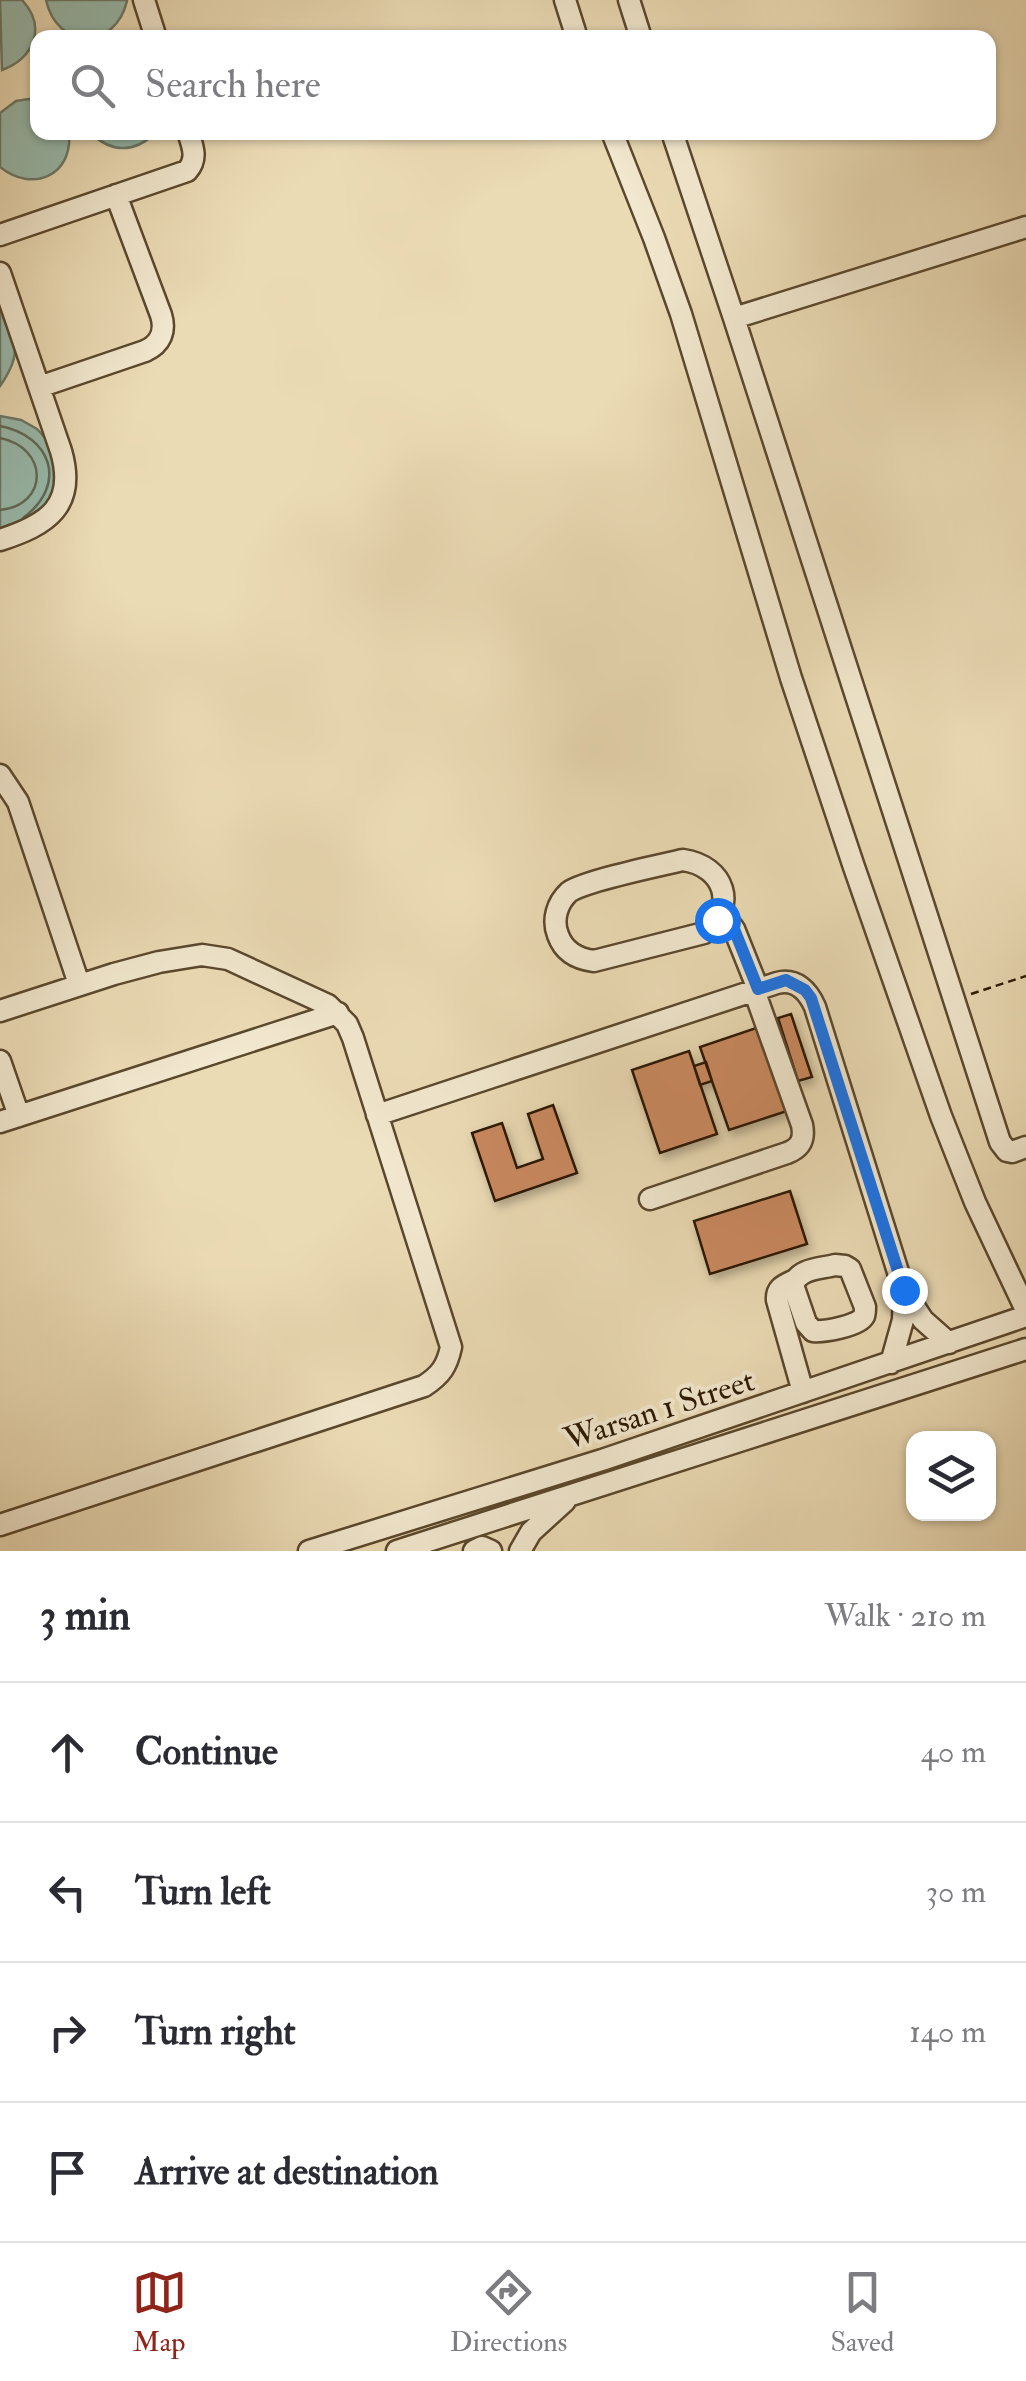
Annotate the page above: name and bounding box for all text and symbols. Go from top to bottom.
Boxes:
search box [30,30,996,140]
icon: search [65,58,120,113]
text: Search here [145,61,321,109]
route start [695,898,741,944]
route end [882,1268,928,1314]
street label: Warsan 1 Street [558,1360,759,1460]
map controls [906,1431,996,1521]
button: layers [906,1431,996,1521]
text: 3 min [40,1590,130,1642]
text: Walk · 210 m [824,1596,986,1636]
icon: ahead [40,1725,95,1780]
text: Continue [135,1728,278,1776]
text: 40 m [921,1732,986,1772]
icon: left [40,1865,95,1920]
text: Turn left [135,1868,271,1916]
text: 30 m [926,1872,986,1912]
icon: right [40,2005,95,2060]
text: Turn right [135,2008,296,2056]
text: 140 m [909,2012,986,2052]
icon: arrive [40,2145,95,2200]
text: Arrive at destination [135,2148,439,2196]
tab: Map [132,2265,187,2360]
tab: Directions [450,2265,567,2360]
tab: Saved [830,2265,894,2360]

